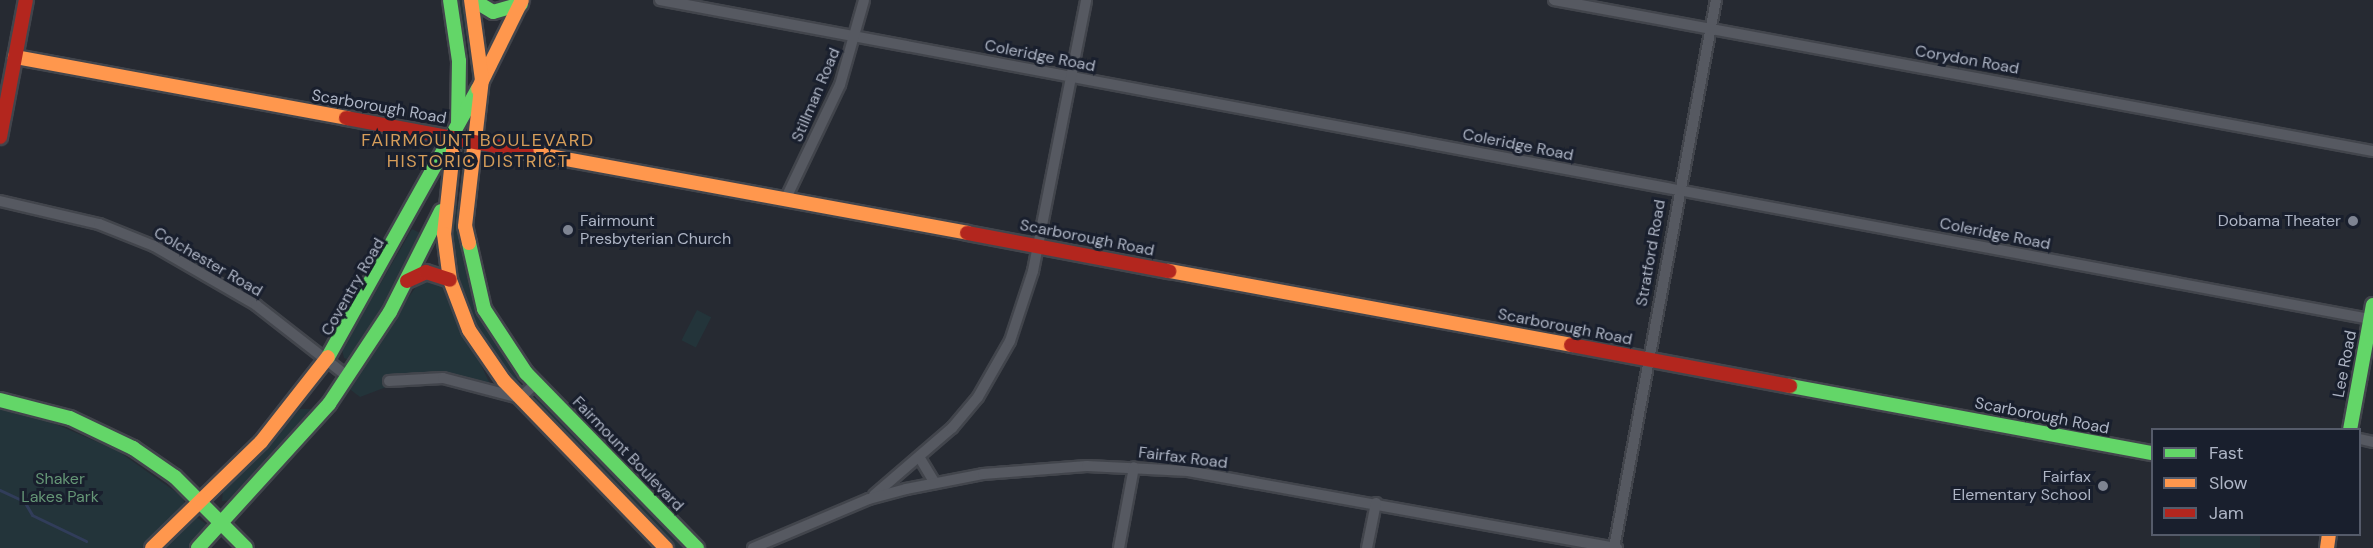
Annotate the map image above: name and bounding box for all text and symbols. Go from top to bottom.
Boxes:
street label: Coleridge Road [983,36,1097,76]
street label: Corydon Road [1914,41,2020,79]
street label: Stillman Road [788,45,844,145]
street label: Scarborough Road [310,86,448,128]
street label: Coleridge Road [1461,125,1575,165]
district label: FAIRMOUNT BOULEVARD HISTORIC DISTRICT [361,130,595,172]
street label: Stratford Road [1632,198,1670,308]
place label: Fairmount Presbyterian Church [580,211,731,249]
place label: Dobama Theater [2218,211,2341,231]
street label: Coleridge Road [1938,214,2052,254]
marker: Dobama Theater [2346,214,2360,228]
street label: Scarborough Road [1018,216,1156,260]
street label: Colchester Road [150,223,266,301]
marker: Fairmount Presbyterian Church [561,223,575,237]
street label: Coventry Road [317,235,389,339]
street label: Scarborough Road [1496,305,1634,349]
street label: Lee Road [2329,329,2361,399]
street label: Fairmount Boulevard [568,393,688,515]
street label: Scarborough Road [1973,394,2111,438]
legend [2151,428,2361,536]
text: Fast [2209,441,2244,465]
street label: Fairfax Road [1137,443,1229,473]
place label: Fairfax Elementary School [1953,467,2091,505]
park label: Shaker Lakes Park [21,469,99,507]
text: Slow [2209,471,2248,495]
marker: Fairfax Elementary School [2096,479,2110,493]
text: Jam [2209,501,2244,525]

